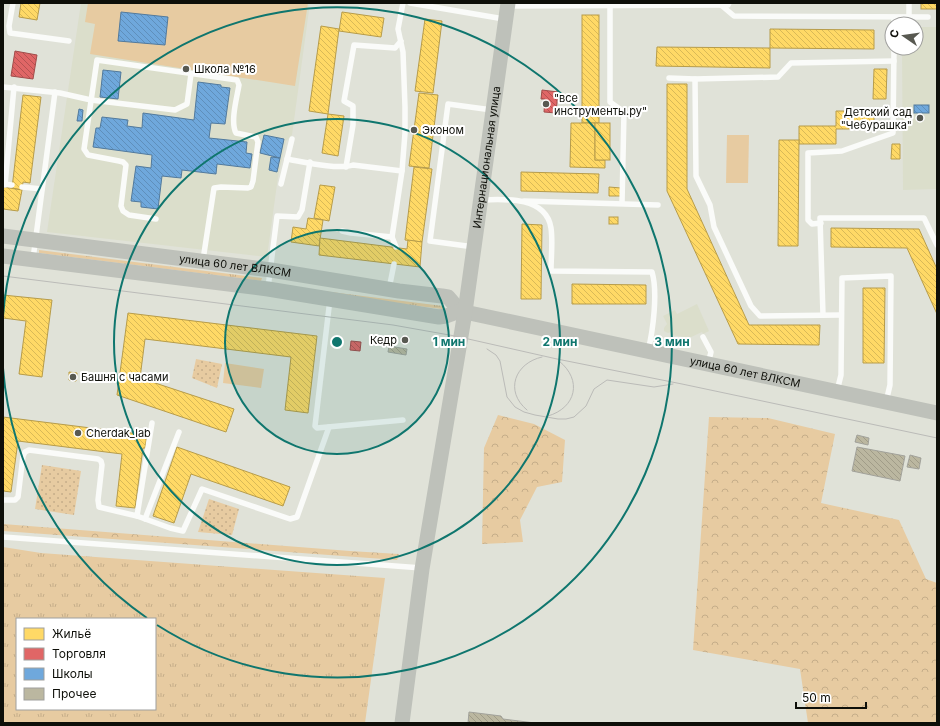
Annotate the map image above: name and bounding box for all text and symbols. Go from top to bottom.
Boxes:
north arrow [884,16,924,56]
text: С [887,28,902,39]
place label: Школа №16 [194,62,256,76]
marker: Школа №16 [181,64,191,74]
street label: Интернациональная улица [470,85,503,230]
place label: "все инструменты.ру" [554,91,647,118]
marker: "все инструменты.ру" [541,99,551,109]
place label: Детский сад "Чебурашка" [841,105,912,132]
marker: Детский сад "Чебурашка" [915,113,925,123]
place label: Эконом [422,123,464,137]
marker: Эконом [409,125,419,135]
street label: улица 60 лет ВЛКСМ [178,251,292,280]
place label: Кедр [370,333,397,347]
text: 1 мин [433,334,465,349]
text: 2 мин [542,334,578,349]
text: 3 мин [654,334,690,349]
centre of rings [330,335,344,349]
marker: Кедр [400,335,410,345]
street label: улица 60 лет ВЛКСМ [689,353,802,391]
place label: Башня с часами [81,370,168,384]
marker: Башня с часами [68,372,78,382]
place label: Cherdak_lab [86,426,151,440]
marker: Cherdak_lab [73,428,83,438]
legend [16,618,156,710]
text: Жильё [52,626,91,641]
text: Торговля [52,646,106,661]
text: Школы [52,666,93,681]
scale bar [796,684,866,710]
text: Прочее [52,686,97,701]
text: 50 m [802,690,831,705]

